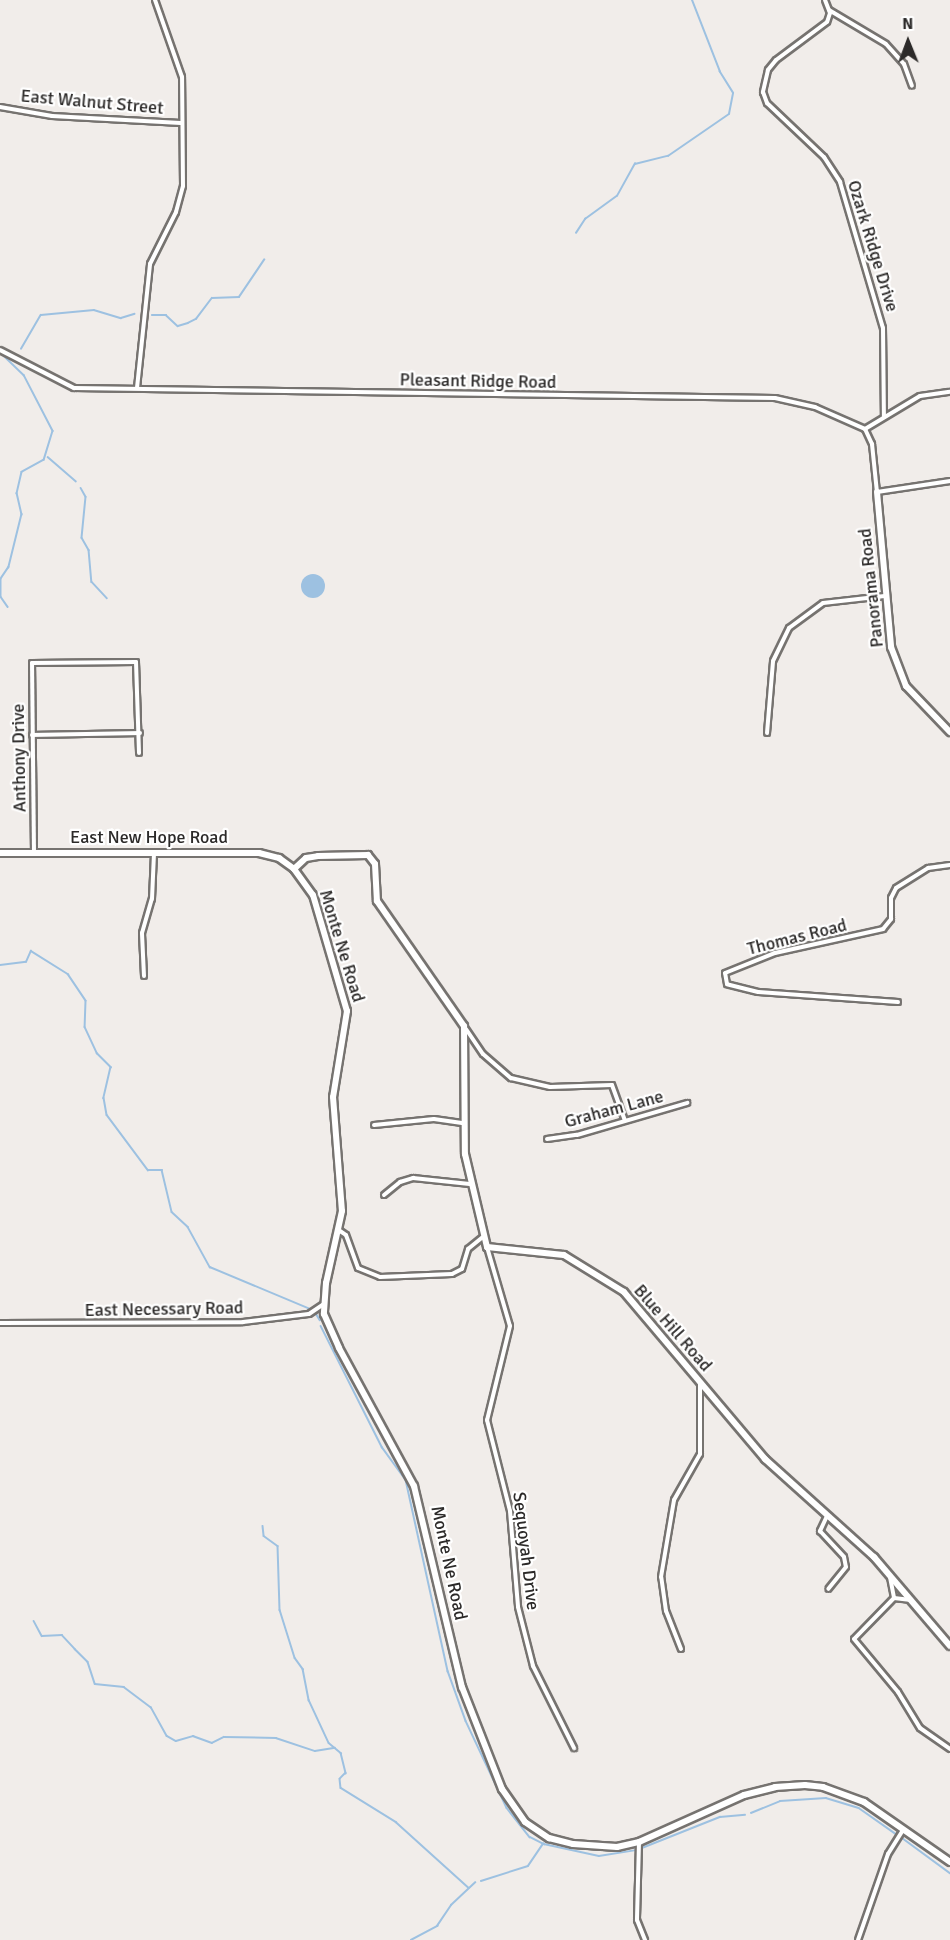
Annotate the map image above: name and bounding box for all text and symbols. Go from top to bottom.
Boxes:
north arrow [878,12,938,72]
text: N [902,14,913,34]
street label: East Walnut Street [20,85,164,119]
street label: Ozark Ridge Drive [843,178,903,314]
street label: Pleasant Ridge Road [399,369,557,393]
street label: Panorama Road [854,527,888,649]
street label: Anthony Drive [7,704,31,812]
street label: East New Hope Road [70,826,228,848]
street label: Monte Ne Road [315,887,369,1005]
street label: Thomas Road [745,914,849,960]
street label: Graham Lane [562,1085,666,1133]
street label: Blue Hill Road [629,1280,717,1376]
street label: East Necessary Road [84,1297,244,1321]
street label: Sequoyah Drive [508,1491,544,1611]
street label: Monte Ne Road [426,1504,472,1622]

